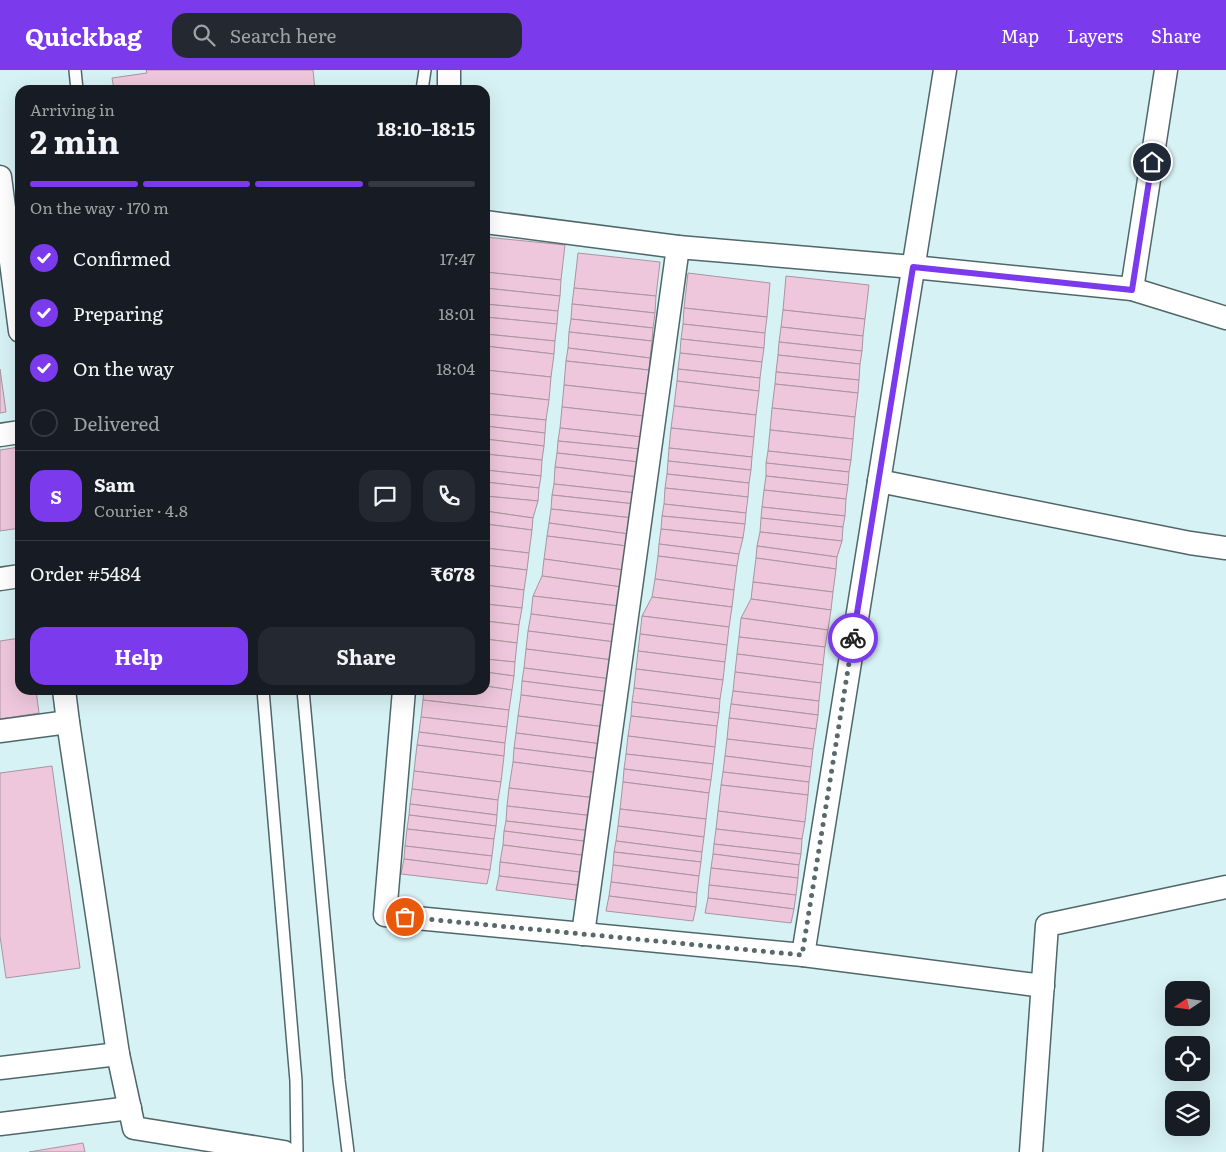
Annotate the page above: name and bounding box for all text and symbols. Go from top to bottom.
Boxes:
search box [172,13,522,58]
text: Quickbag [25,18,142,53]
icon: search [190,21,218,49]
text: Search here [230,21,336,49]
text: Map [1001,22,1039,49]
text: Layers [1067,22,1123,49]
text: Share [1151,22,1201,49]
text: Arriving in [30,97,115,121]
text: 18:10–18:15 [377,114,475,142]
text: 2 min [30,116,119,164]
pin [1131,141,1173,183]
icon: home [1138,148,1166,176]
text: On the way · 170 m [30,195,169,219]
icon: check [30,244,58,272]
text: Confirmed [73,244,171,272]
text: 17:47 [440,246,475,270]
icon: check [30,299,58,327]
text: Preparing [73,299,163,327]
text: 18:01 [439,301,475,325]
icon: check [30,354,58,382]
text: On the way [73,354,174,382]
text: 18:04 [436,356,475,380]
text: Delivered [73,409,160,437]
text: Sam [94,470,135,498]
button: chat [359,470,411,522]
button: phone [423,470,475,522]
text: S [50,482,62,510]
text: Courier · 4.8 [94,498,188,522]
text: Order #5484 [30,559,141,587]
text: ₹678 [431,559,475,587]
courier [828,613,878,663]
icon: bike [839,624,867,652]
button: Help [30,627,248,685]
button: Share [258,627,475,685]
pin [384,896,426,938]
icon: bag [391,903,419,931]
north arrow [1165,981,1210,1026]
map controls [1165,981,1210,1136]
button: locate [1165,1036,1210,1081]
button: layers [1165,1091,1210,1136]

